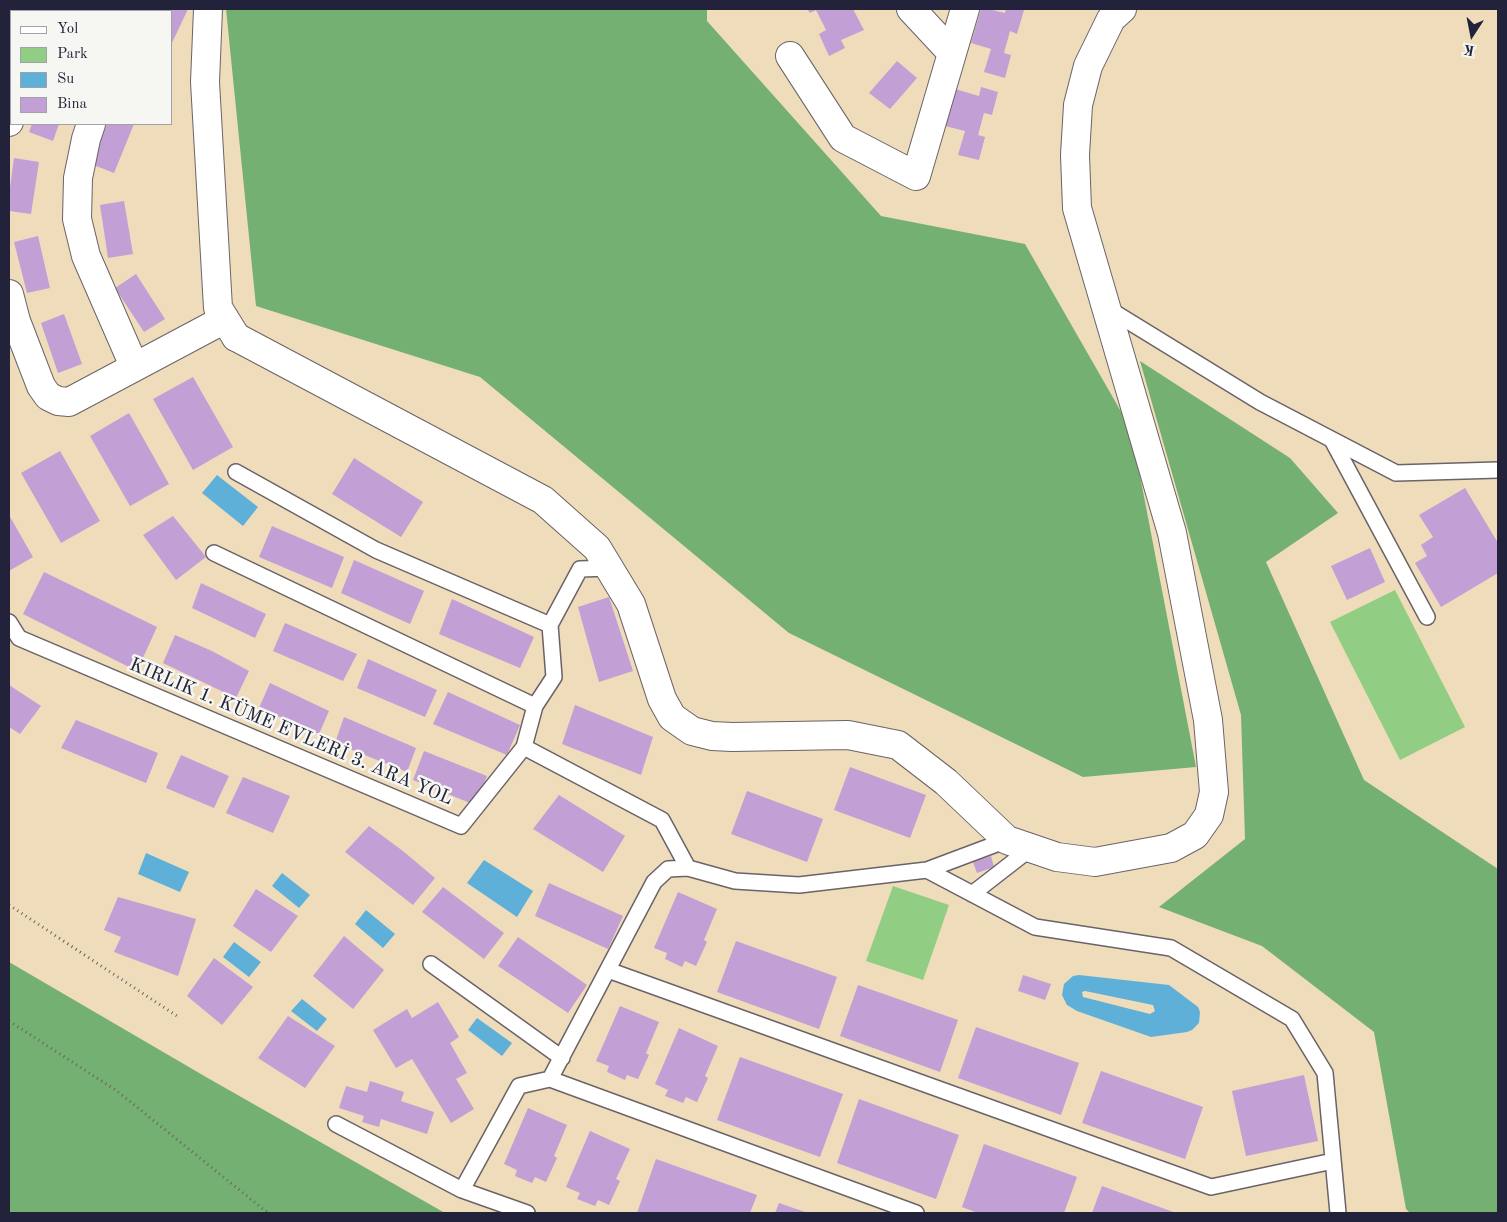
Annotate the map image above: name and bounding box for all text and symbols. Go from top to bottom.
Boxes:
legend [10,10,172,125]
north arrow [1447,10,1497,60]
text: Yol [57,22,78,37]
text: K [1463,42,1476,58]
text: Park [57,47,88,62]
text: Su [57,72,74,87]
text: Bina [57,97,87,112]
street label: KIRLIK 1. KÜME EVLERİ 3. ARA YOL [126,653,456,811]

